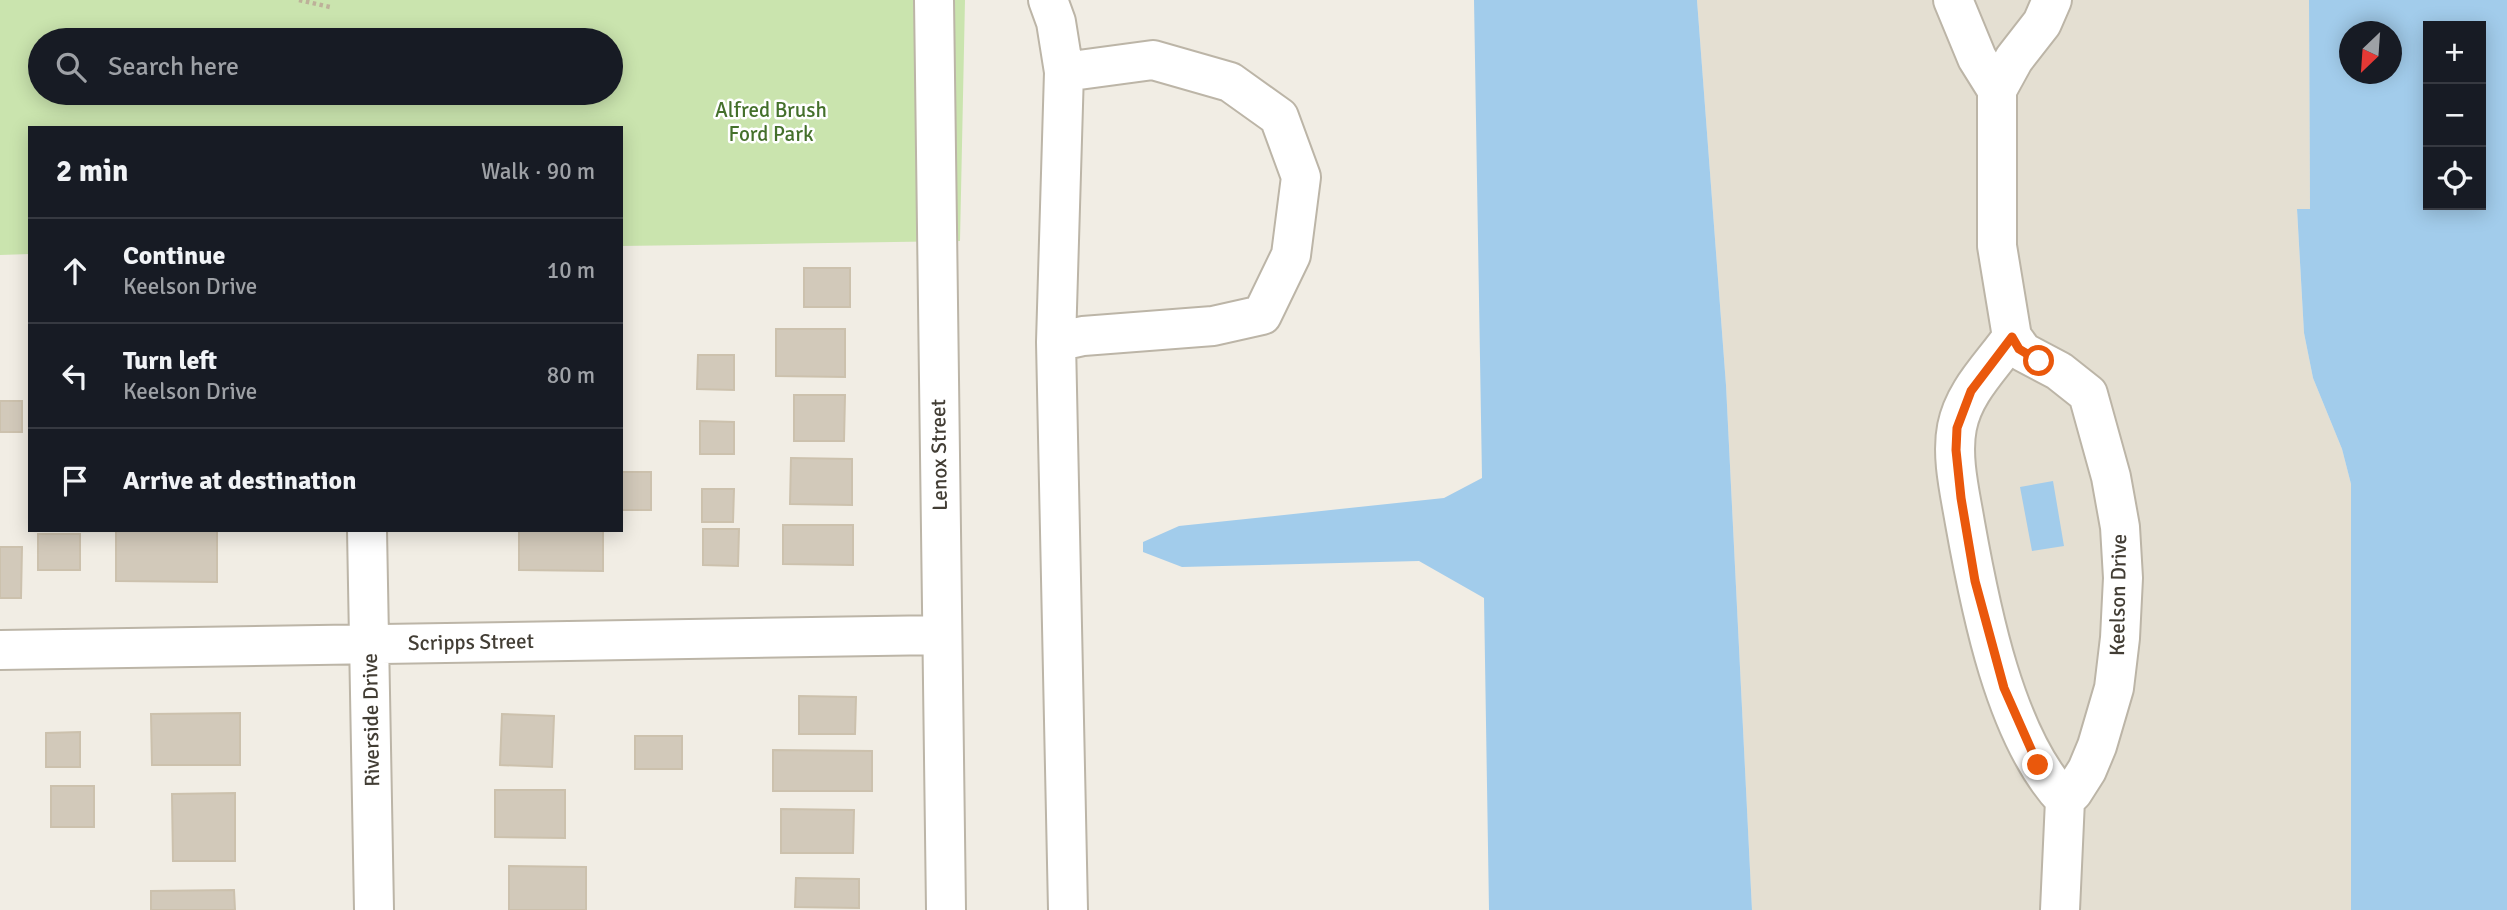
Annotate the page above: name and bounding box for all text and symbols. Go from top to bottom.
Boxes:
north arrow [2339,21,2402,84]
map controls [2423,21,2486,210]
button: + [2423,21,2486,84]
search box [28,28,623,105]
icon: search [52,48,90,86]
text: Search here [108,51,239,83]
button: − [2423,84,2486,147]
park label: Alfred Brush Ford Park [715,97,827,147]
button: locate [2423,147,2486,210]
text: 2 min [56,153,128,190]
text: Walk · 90 m [481,157,595,186]
text: Continue [123,240,225,272]
icon: ahead [56,252,94,290]
text: 10 m [547,256,595,285]
text: Keelson Drive [123,272,257,301]
text: Turn left [123,345,217,377]
route start [2023,345,2054,376]
icon: left [56,357,94,395]
text: 80 m [547,361,595,390]
text: Keelson Drive [123,377,257,406]
street label: Lenox Street [925,399,953,511]
icon: arrive [56,462,94,500]
text: Arrive at destination [123,465,356,497]
street label: Keelson Drive [2104,534,2132,656]
street label: Scripps Street [408,628,534,656]
street label: Riverside Drive [357,653,385,787]
route end [2022,749,2053,780]

